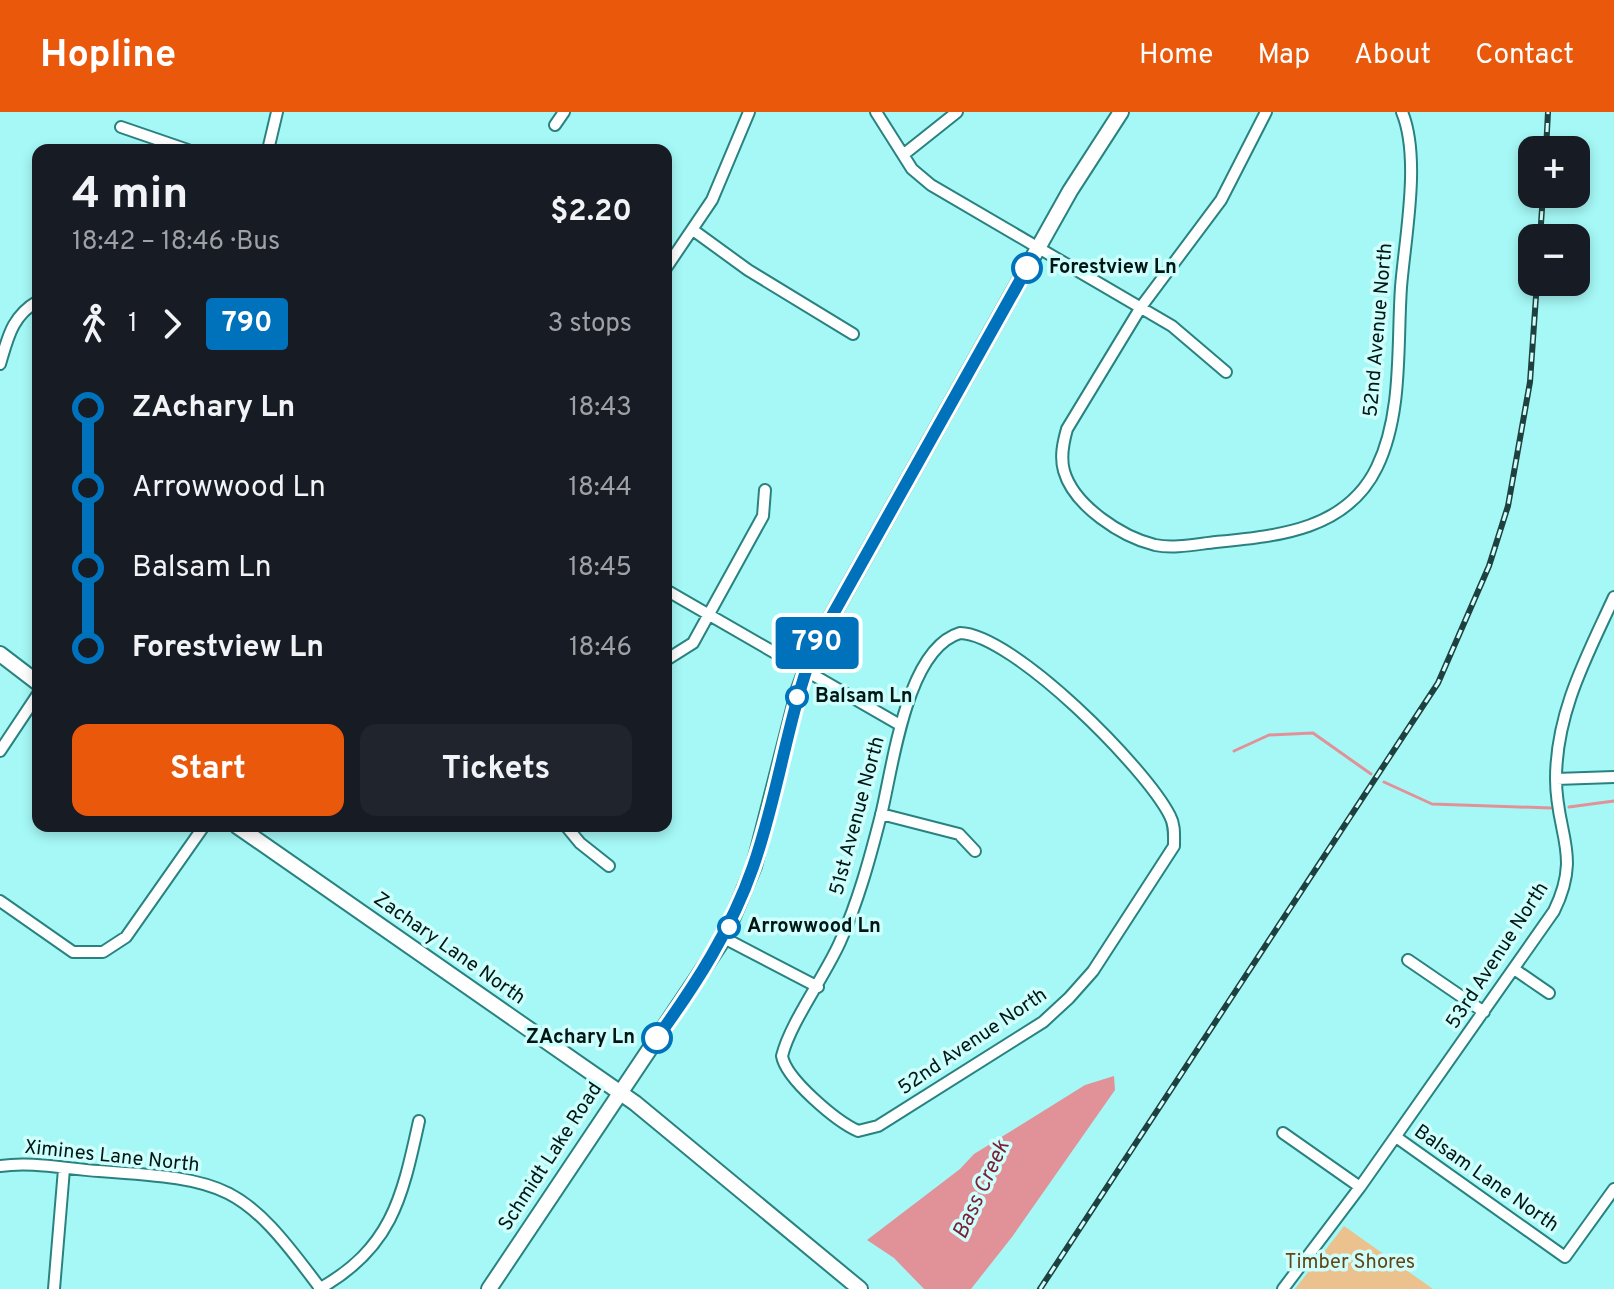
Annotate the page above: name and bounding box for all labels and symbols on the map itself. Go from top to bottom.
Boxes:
street label: 52nd Avenue North [1358,242,1400,418]
marker: Forestview Ln [1012,253,1042,283]
place label: Forestview Ln [1049,255,1177,281]
line badge: 790 [771,617,863,669]
place label: Balsam Ln [815,684,913,710]
marker: Balsam Ln [786,686,808,708]
street label: 51st Avenue North [824,734,892,898]
street label: 53rd Avenue North [1441,878,1555,1034]
street label: Zachary Lane North [368,887,530,1011]
place label: Arrowwood Ln [747,914,881,940]
marker: Arrowwood Ln [718,916,740,938]
street label: 52nd Avenue North [893,982,1053,1102]
marker: ZAchary Ln [642,1023,672,1053]
place label: ZAchary Ln [526,1025,635,1051]
street label: Schmidt Lake Road [493,1078,609,1236]
street label: Balsam Lane North [1408,1119,1564,1239]
street label: Ximines Lane North [23,1135,201,1179]
water label: Bass Creek [947,1136,1017,1244]
park label: Timber Shores [1285,1250,1415,1276]

